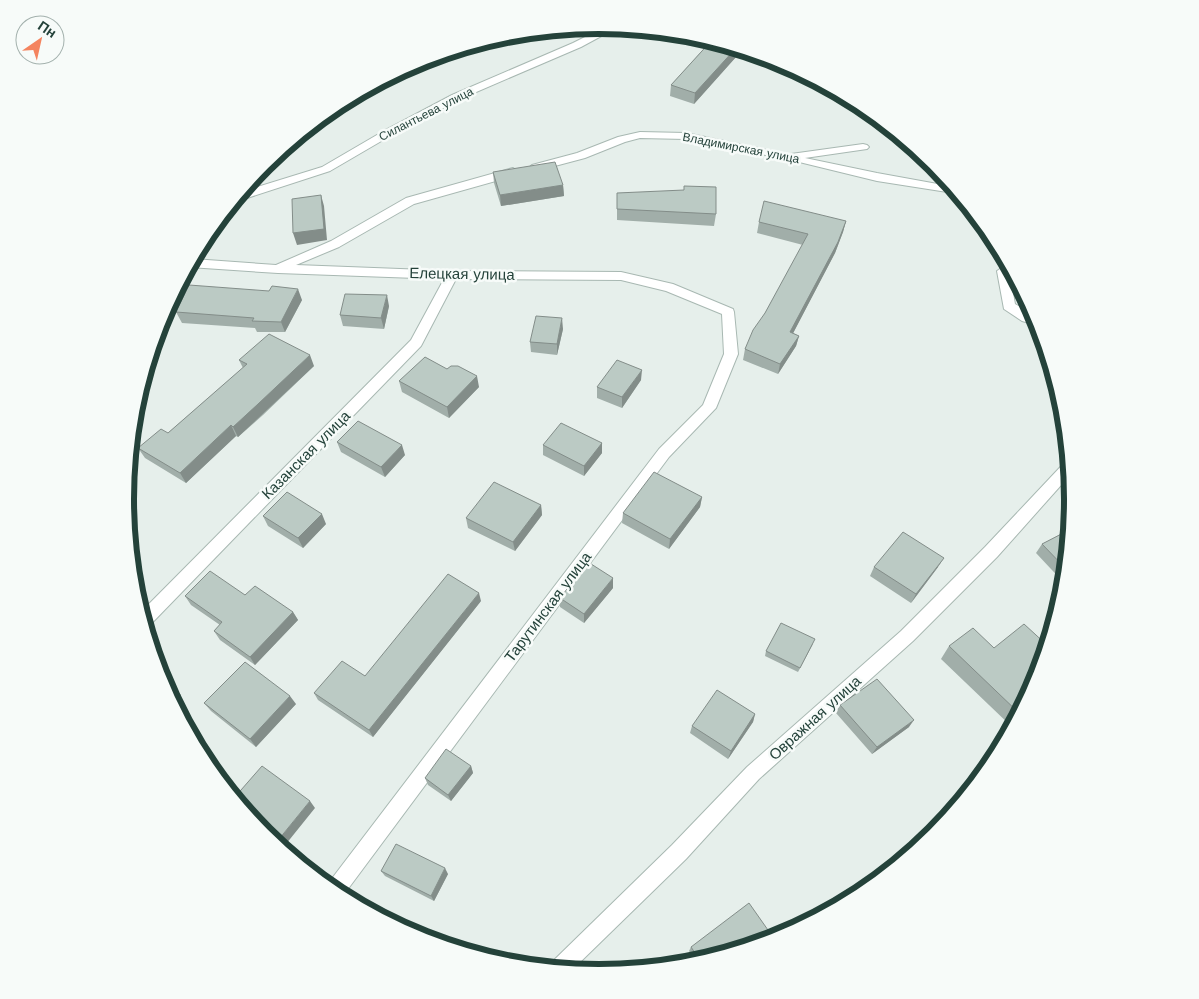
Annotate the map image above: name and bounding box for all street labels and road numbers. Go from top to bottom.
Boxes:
street label: Силантьева улица [376,84,476,144]
street label: Владимирская улица [681,130,801,166]
street label: Елецкая улица [409,264,516,284]
street label: Казанская улица [258,407,354,503]
street label: Тарутинская улица [501,548,596,666]
street label: Овражная улица [765,672,865,764]

